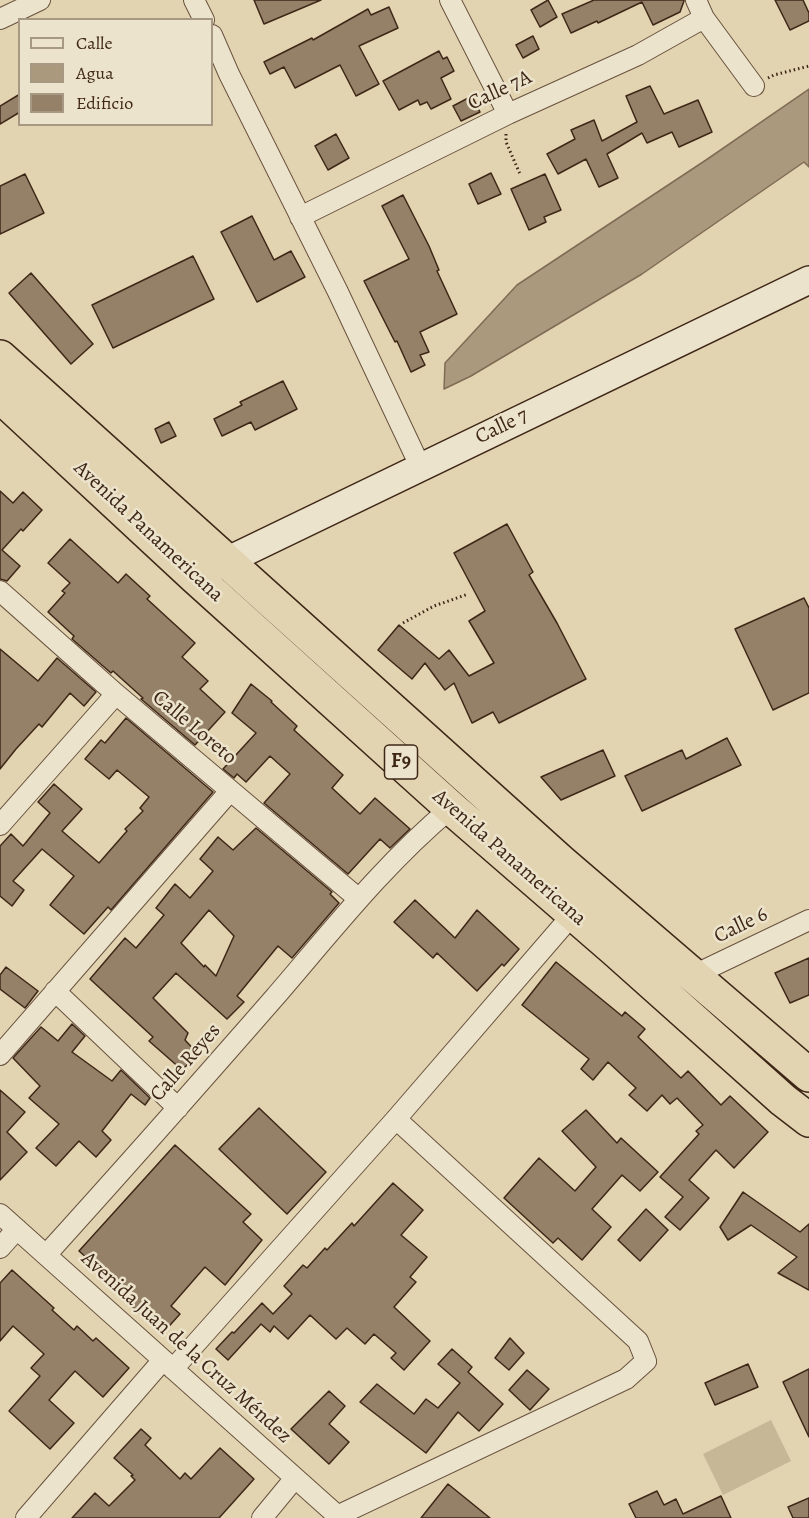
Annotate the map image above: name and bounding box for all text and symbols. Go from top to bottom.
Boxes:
legend [18,18,213,126]
text: Calle [76,31,113,55]
text: Agua [76,61,114,85]
street label: Calle 7A [464,65,536,117]
text: Edificio [76,91,133,115]
street label: Calle 7 [472,403,532,451]
street label: Avenida Panamericana [68,456,228,608]
street label: Calle Loreto [147,685,241,771]
road number: F9 [384,745,418,779]
street label: Avenida Panamericana [427,784,591,932]
street label: Calle 6 [710,902,772,950]
street label: Calle Reyes [145,1019,227,1107]
street label: Avenida Juan de la Cruz Méndez [76,1247,296,1449]

